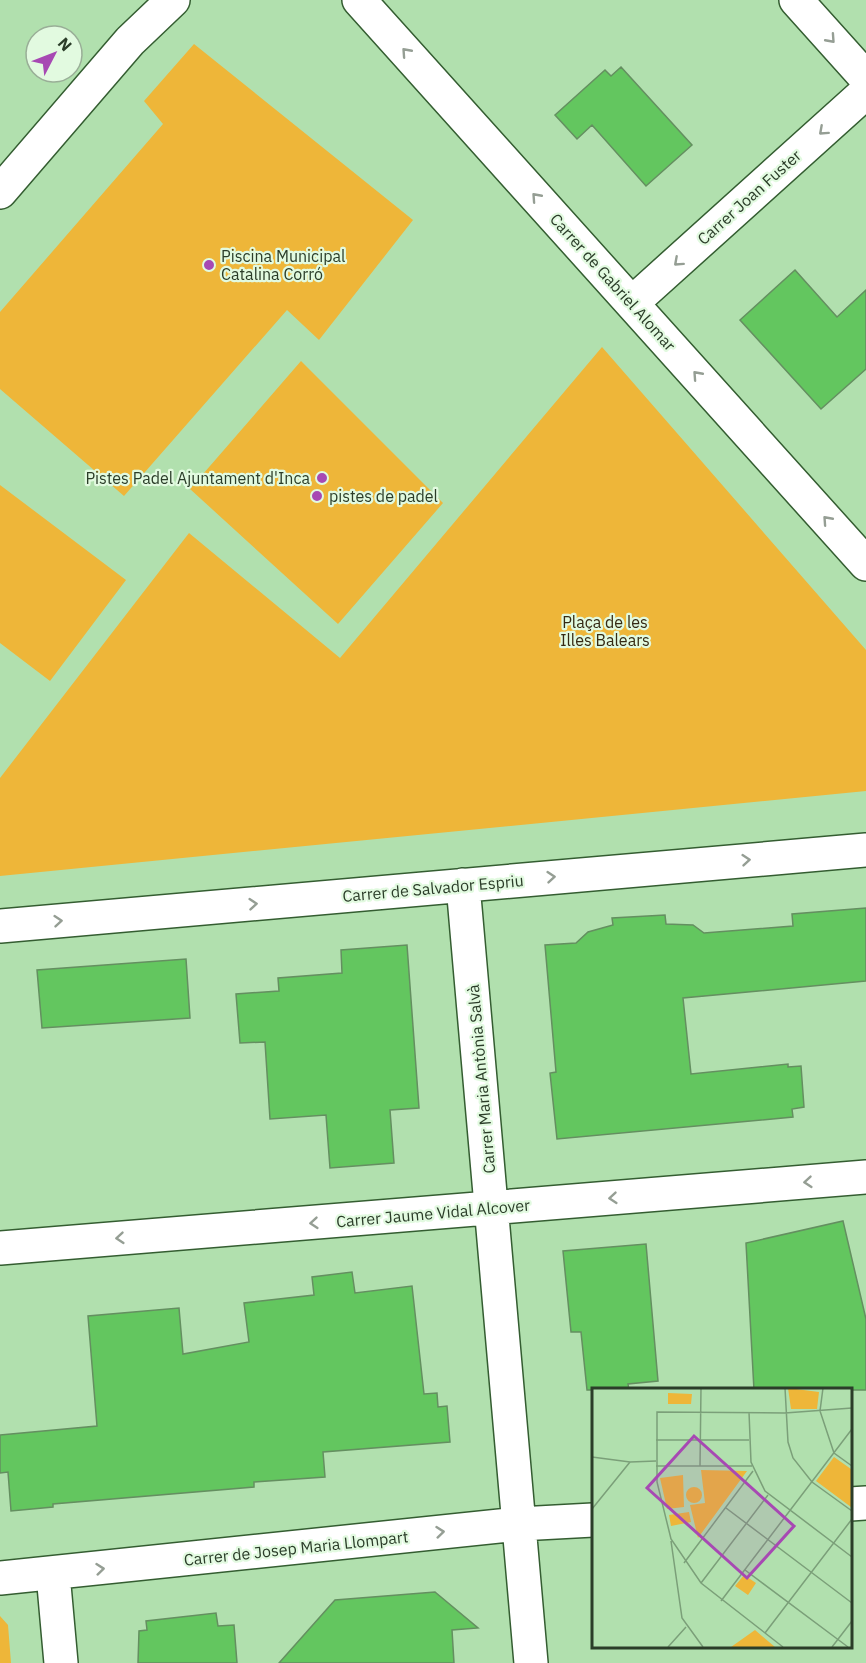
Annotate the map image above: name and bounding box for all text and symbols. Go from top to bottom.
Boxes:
north arrow [24,24,84,84]
one-way arrow [824,32,835,43]
text: N [54,33,76,55]
one-way arrow [402,48,413,59]
one-way arrow [819,124,829,135]
street label: Carrer Joan Fuster [693,145,805,249]
one-way arrow [532,193,543,204]
street label: Carrer de Gabriel Alomar [546,209,680,355]
place label: Piscina Municipal Catalina Corró [221,246,345,284]
one-way arrow [674,255,684,266]
marker: Piscina Municipal Catalina Corró [202,258,216,272]
one-way arrow [693,371,704,382]
place label: Pistes Padel Ajuntament d'Inca [85,468,310,488]
marker: Pistes Padel Ajuntament d'Inca [315,471,329,485]
place label: pistes de padel [329,486,438,506]
marker: pistes de padel [310,489,324,503]
one-way arrow [823,516,834,527]
park label: Plaça de les Illes Balears [560,612,650,650]
one-way arrow [741,854,750,867]
street label: Carrer de Salvador Espriu [341,870,525,906]
one-way arrow [547,871,556,884]
one-way arrow [248,898,257,911]
one-way arrow [54,915,63,928]
street label: Carrer Maria Antònia Salvà [463,983,499,1174]
one-way arrow [803,1175,812,1188]
one-way arrow [609,1191,618,1204]
street label: Carrer Jaume Vidal Alcover [335,1195,531,1231]
one-way arrow [310,1216,319,1229]
one-way arrow [116,1232,125,1245]
inset map [592,1388,851,1648]
street label: Carrer de Josep Maria Llompart [183,1526,409,1570]
one-way arrow [436,1527,445,1539]
one-way arrow [95,1563,105,1576]

